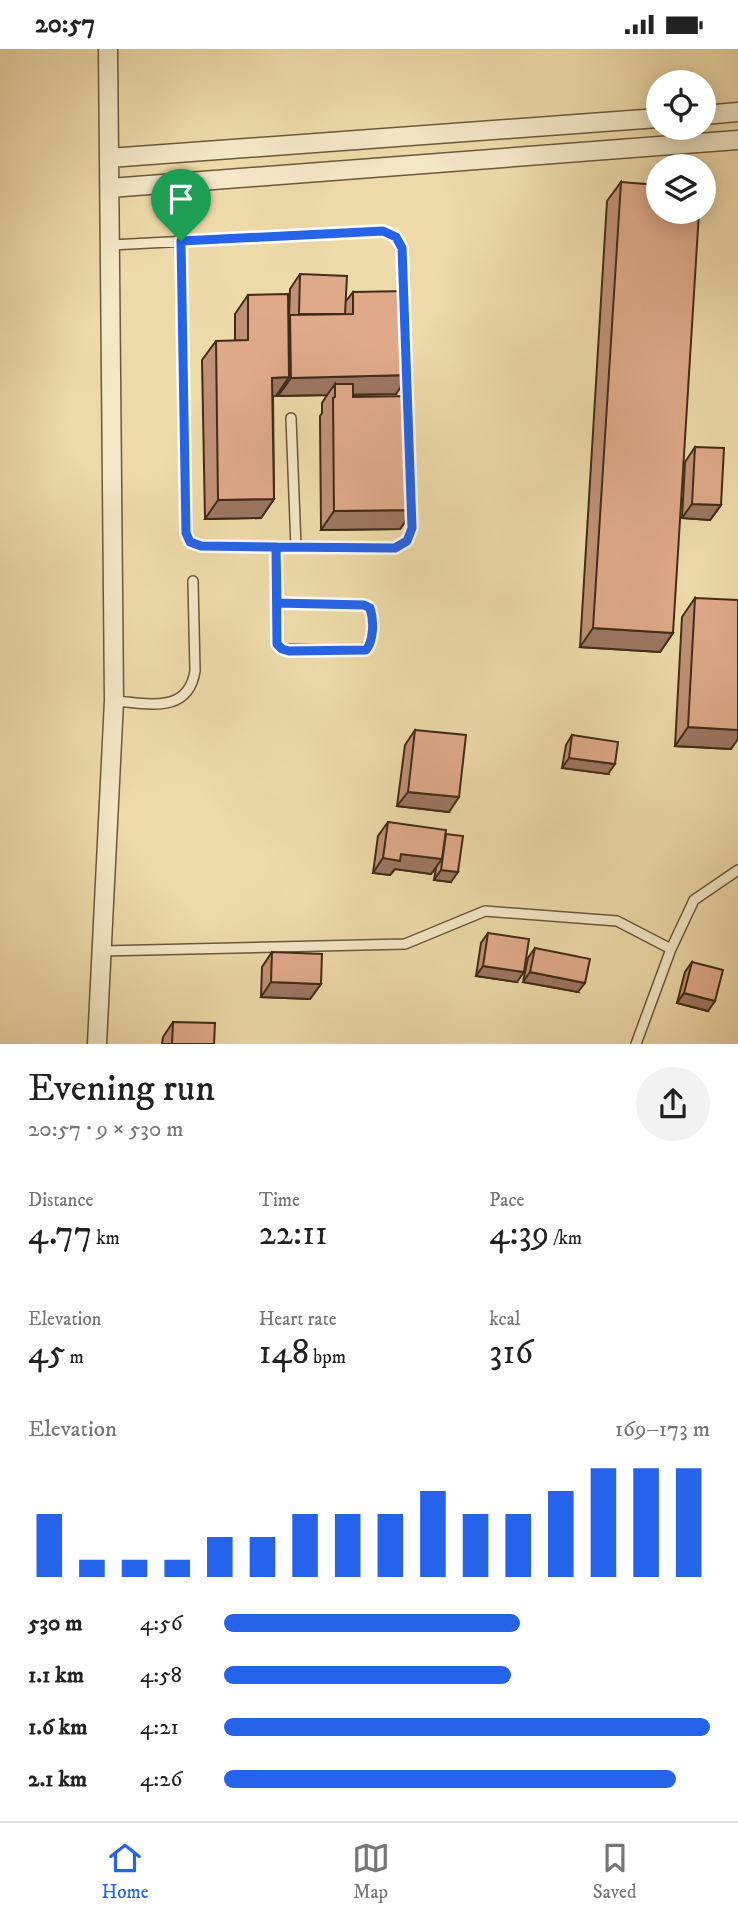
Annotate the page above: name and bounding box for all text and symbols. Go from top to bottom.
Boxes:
text: 20:57 [35,8,95,41]
map controls [646,70,716,224]
button: locate [646,70,716,140]
button: layers [646,154,716,224]
pin [151,169,211,241]
icon: arrive [162,180,200,218]
text: Evening run [28,1065,215,1113]
button: share [636,1067,710,1141]
text: 20:57 · 9 × 530 m [28,1115,184,1144]
text: Distance [28,1189,93,1212]
text: Time [259,1189,300,1212]
text: Pace [489,1189,524,1212]
text: 4.77 [28,1212,92,1256]
text: 22:11 [259,1212,328,1256]
text: 4:39 [489,1212,549,1256]
text: km [92,1227,120,1250]
text: /km [549,1227,582,1250]
text: Elevation [28,1308,102,1331]
text: Heart rate [259,1308,337,1331]
text: kcal [489,1308,521,1331]
text: 45 [28,1331,65,1375]
text: 148 [259,1331,309,1375]
text: 316 [489,1331,533,1375]
text: m [65,1346,84,1369]
text: bpm [309,1346,346,1369]
text: Elevation [28,1415,117,1444]
text: 169–173 m [615,1415,710,1444]
text: 530 m [28,1609,83,1638]
text: 4:56 [140,1609,183,1638]
text: 1.1 km [28,1661,84,1690]
text: 4:58 [140,1661,182,1690]
text: 1.6 km [28,1713,87,1742]
text: 4:21 [140,1713,179,1742]
text: 2.1 km [28,1765,87,1794]
text: 4:26 [140,1765,183,1794]
tab: Home [102,1839,149,1904]
tab: Map [352,1839,390,1904]
tab: Saved [593,1839,636,1904]

